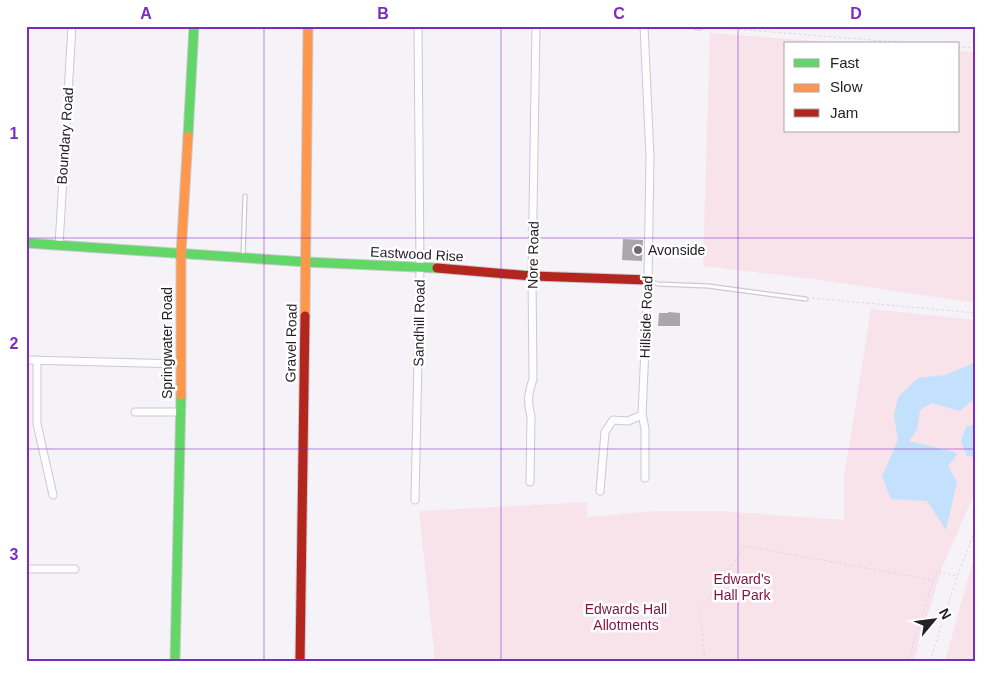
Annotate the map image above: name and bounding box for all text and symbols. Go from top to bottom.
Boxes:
text: A [140,5,152,22]
text: B [377,5,389,22]
text: C [613,5,625,22]
text: D [850,5,862,22]
legend [784,42,960,132]
text: Fast [830,54,860,71]
text: Slow [830,78,863,95]
street label: Boundary Road [54,87,76,185]
text: Jam [830,104,858,121]
text: 1 [10,125,19,142]
street label: Nore Road [524,221,542,289]
place label: Avonside [648,242,706,258]
street label: Eastwood Rise [370,244,464,264]
marker: Avonside [632,244,644,256]
street label: Hillside Road [637,276,655,358]
street label: Sandhill Road [410,279,428,367]
street label: Springwater Road [159,287,175,399]
street label: Gravel Road [282,304,300,382]
text: 2 [10,335,19,352]
text: 3 [10,546,19,563]
park label: Edward's Hall Park [713,571,771,603]
north arrow [910,594,960,644]
park label: Edwards Hall Allotments [585,601,667,633]
text: N [936,605,955,622]

